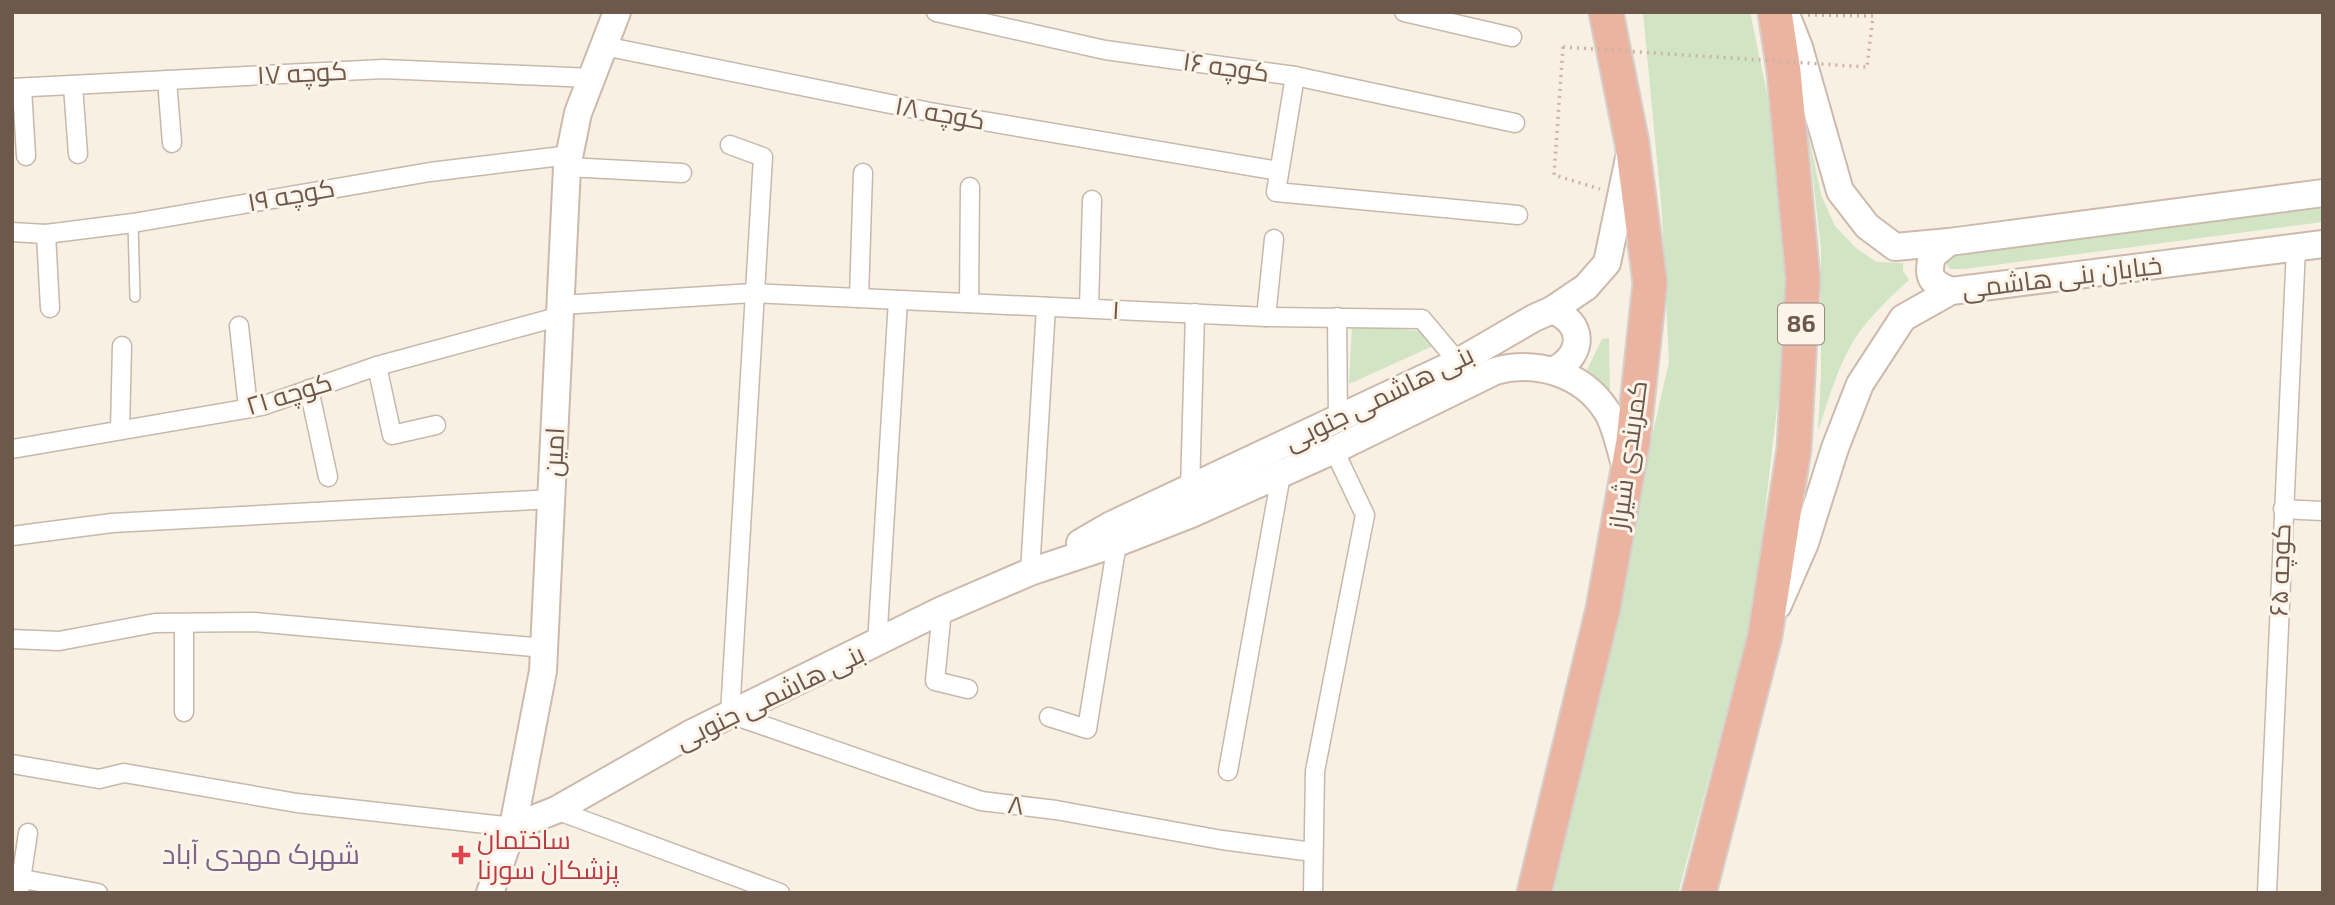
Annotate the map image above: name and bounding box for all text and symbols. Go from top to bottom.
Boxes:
street label: کوچه ۱۶ [1181,44,1271,90]
street label: کوچه ۱۷ [256,54,348,92]
street label: کوچه ۱۸ [892,88,988,138]
street label: کوچه ۱۹ [245,171,337,219]
street label: خیابان بنی هاشمی [1960,248,2164,305]
street label: ۱ [1111,293,1121,324]
road number: 86 [1778,304,1824,344]
street label: بنی هاشمی جنوبی [1279,337,1479,458]
street label: کوچه ۲۱ [242,365,336,423]
street label: کمربندی شیراز [1600,378,1653,533]
street label: امین [536,426,571,478]
street label: کوچه ۶۵ [2261,523,2299,617]
street label: بنی هاشمی جنوبی [670,636,870,757]
street label: ۸ [1006,787,1026,820]
place label: ساختمان پزشکان سورنا [477,823,619,887]
district label: شهرک مهدی آباد [162,836,360,871]
marker: ساختمان پزشکان سورنا [451,845,471,865]

